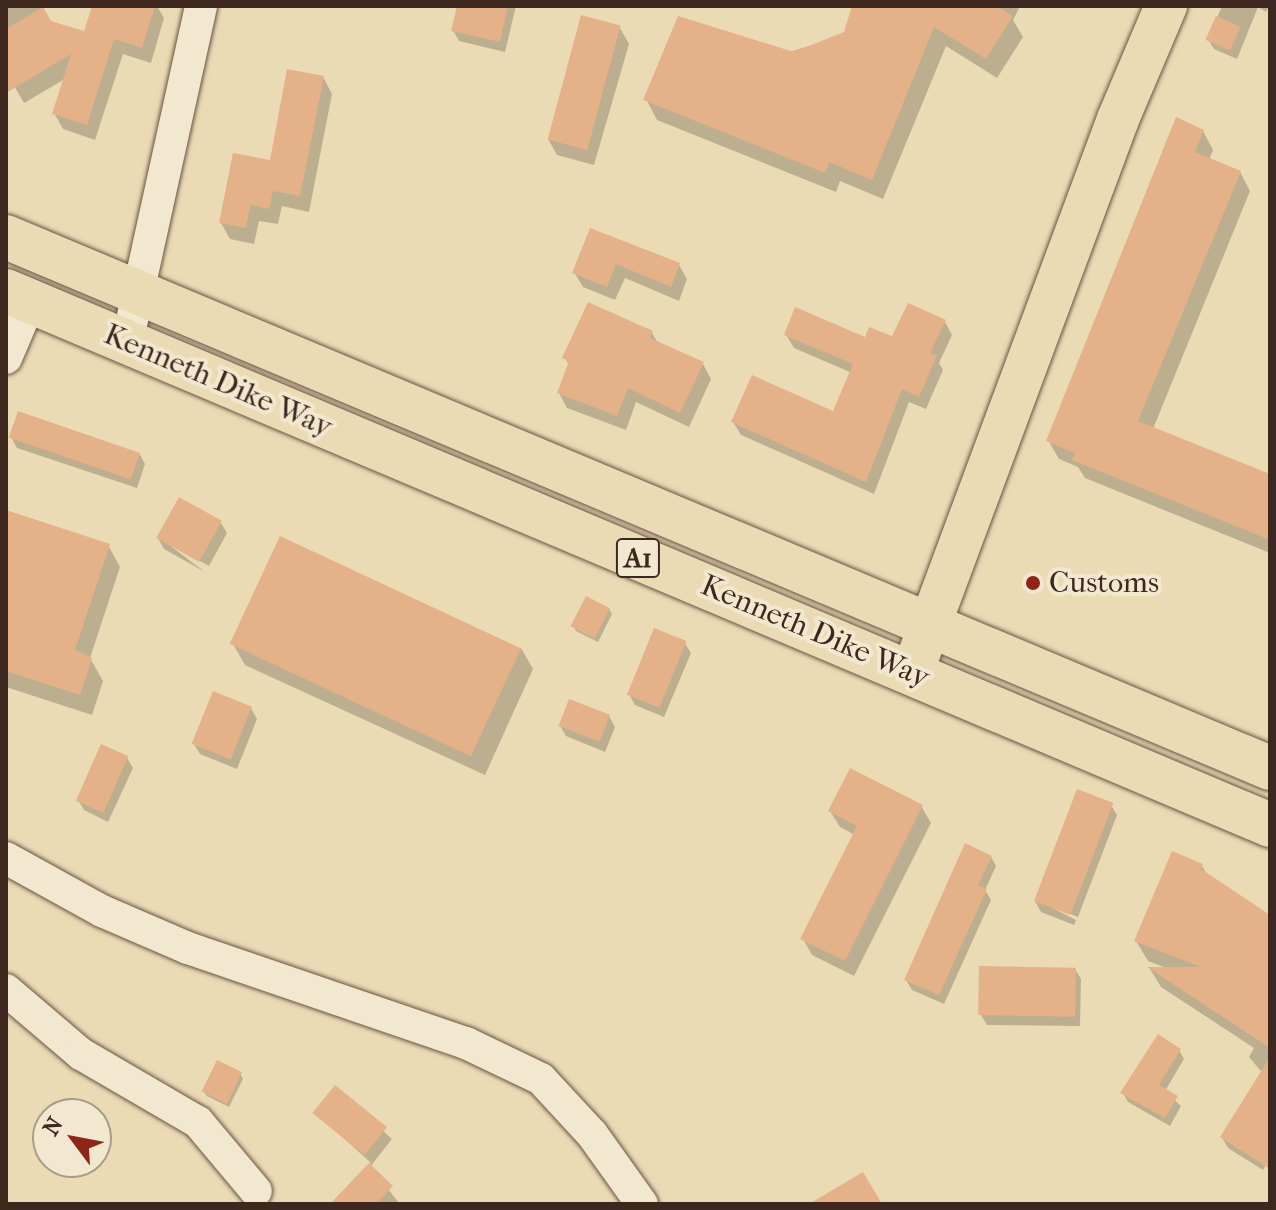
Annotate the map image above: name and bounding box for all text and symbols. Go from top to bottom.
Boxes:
street label: Kenneth Dike Way [98,317,338,445]
road number: A1 [614,534,662,582]
place label: Customs [1049,565,1159,601]
street label: Kenneth Dike Way [695,568,935,696]
marker: Customs [1024,574,1042,592]
north arrow [32,1098,112,1178]
text: N [38,1112,69,1140]

